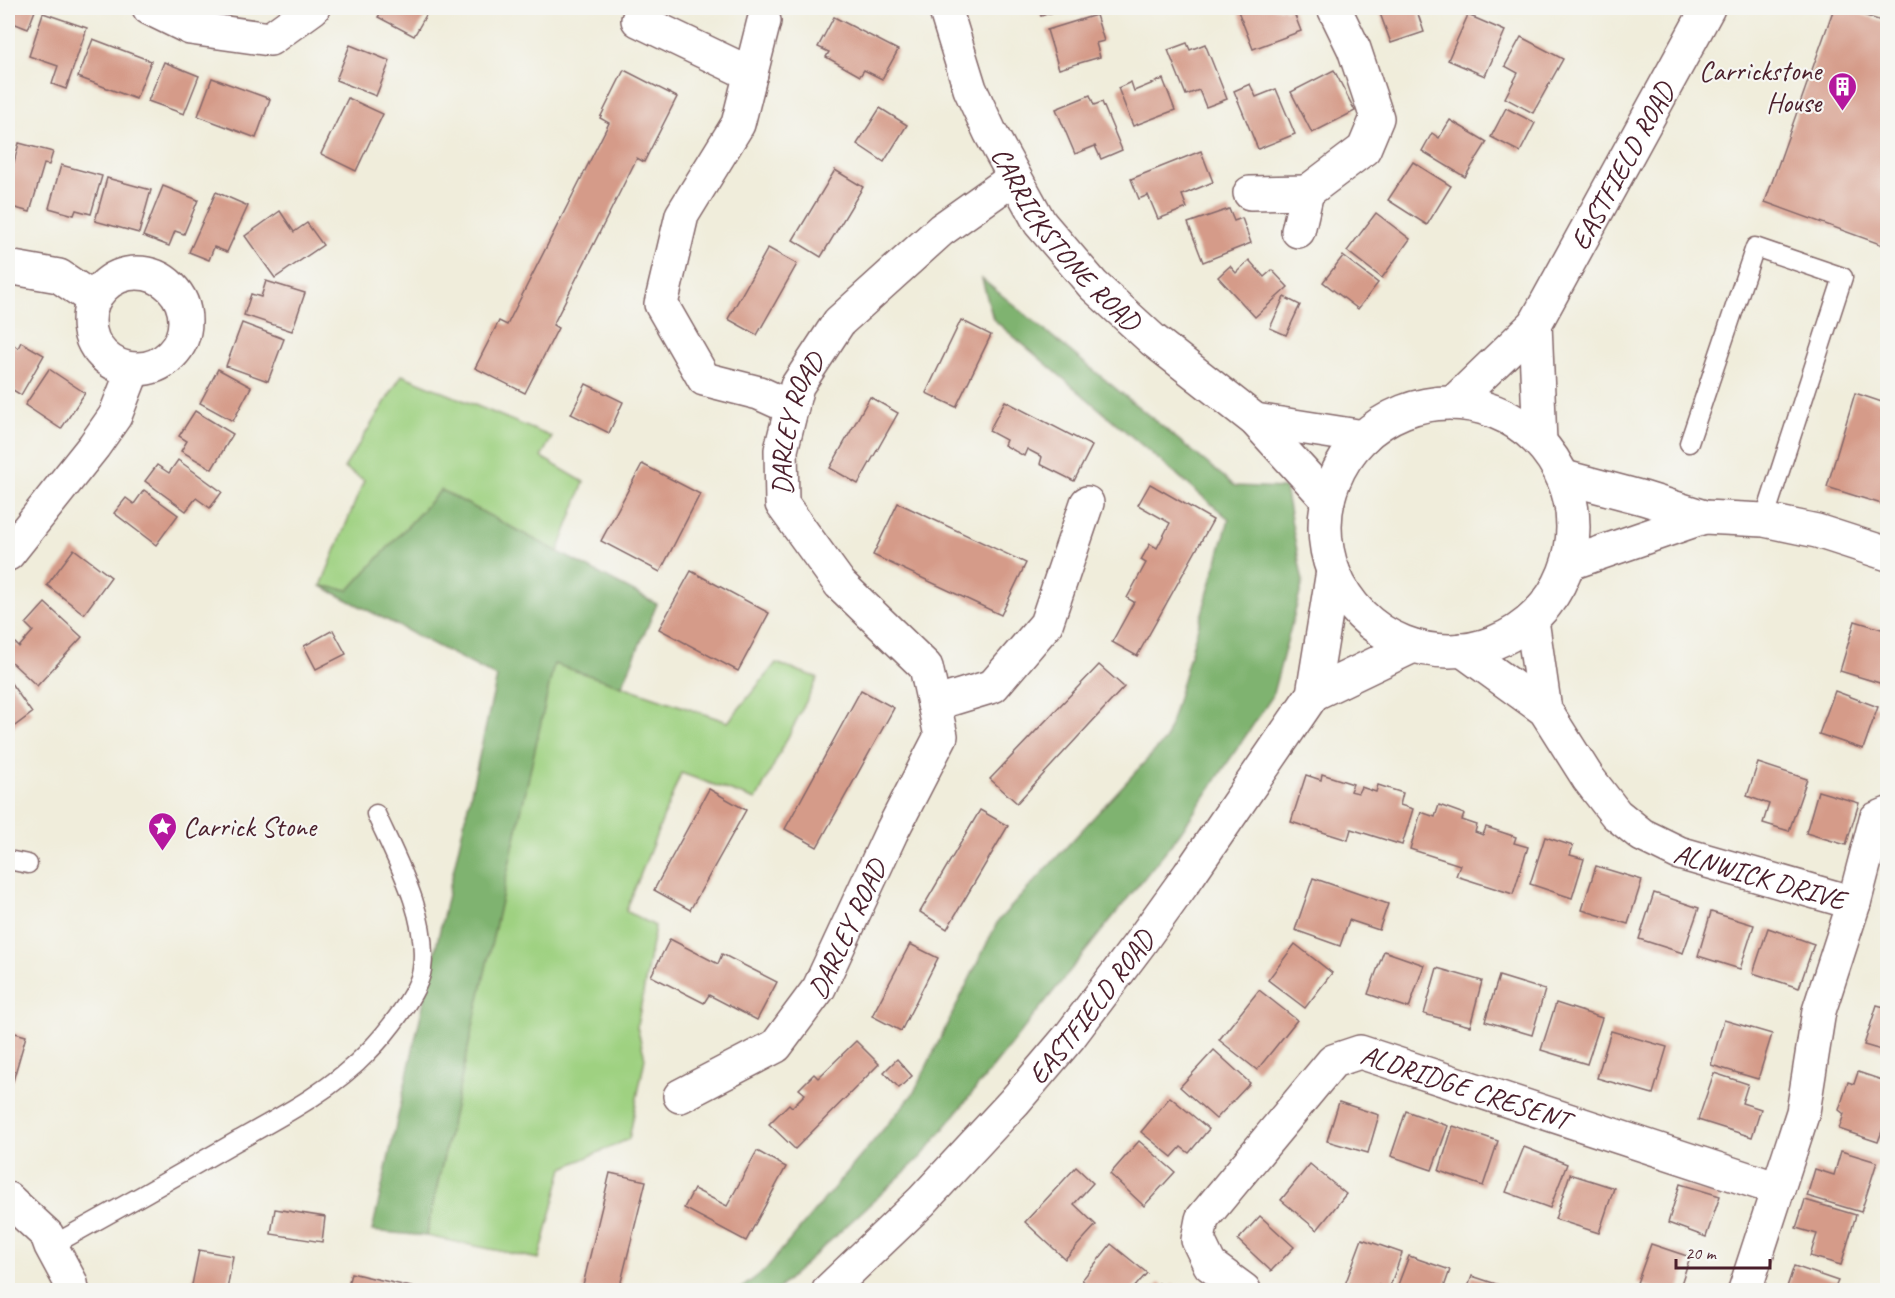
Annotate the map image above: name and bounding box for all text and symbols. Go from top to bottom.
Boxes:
place label: Carrickstone House [1699,53,1823,120]
building icon: Carrickstone House [1826,70,1858,112]
street label: EASTFIELD ROAD [1562,74,1683,256]
street label: CARRICKSTONE ROAD [984,140,1150,340]
street label: DARLEY ROAD [763,344,833,496]
place label: Carrick Stone [183,809,318,844]
place icon: Carrick Stone [146,810,178,852]
street label: ALNWICK DRIVE [1670,835,1852,918]
street label: DARLEY ROAD [800,852,895,1005]
street label: EASTFIELD ROAD [1020,921,1163,1091]
street label: ALDRIDGE CRESENT [1357,1036,1580,1139]
scale bar [1676,1232,1770,1270]
text: 20 m [1685,1242,1718,1264]

